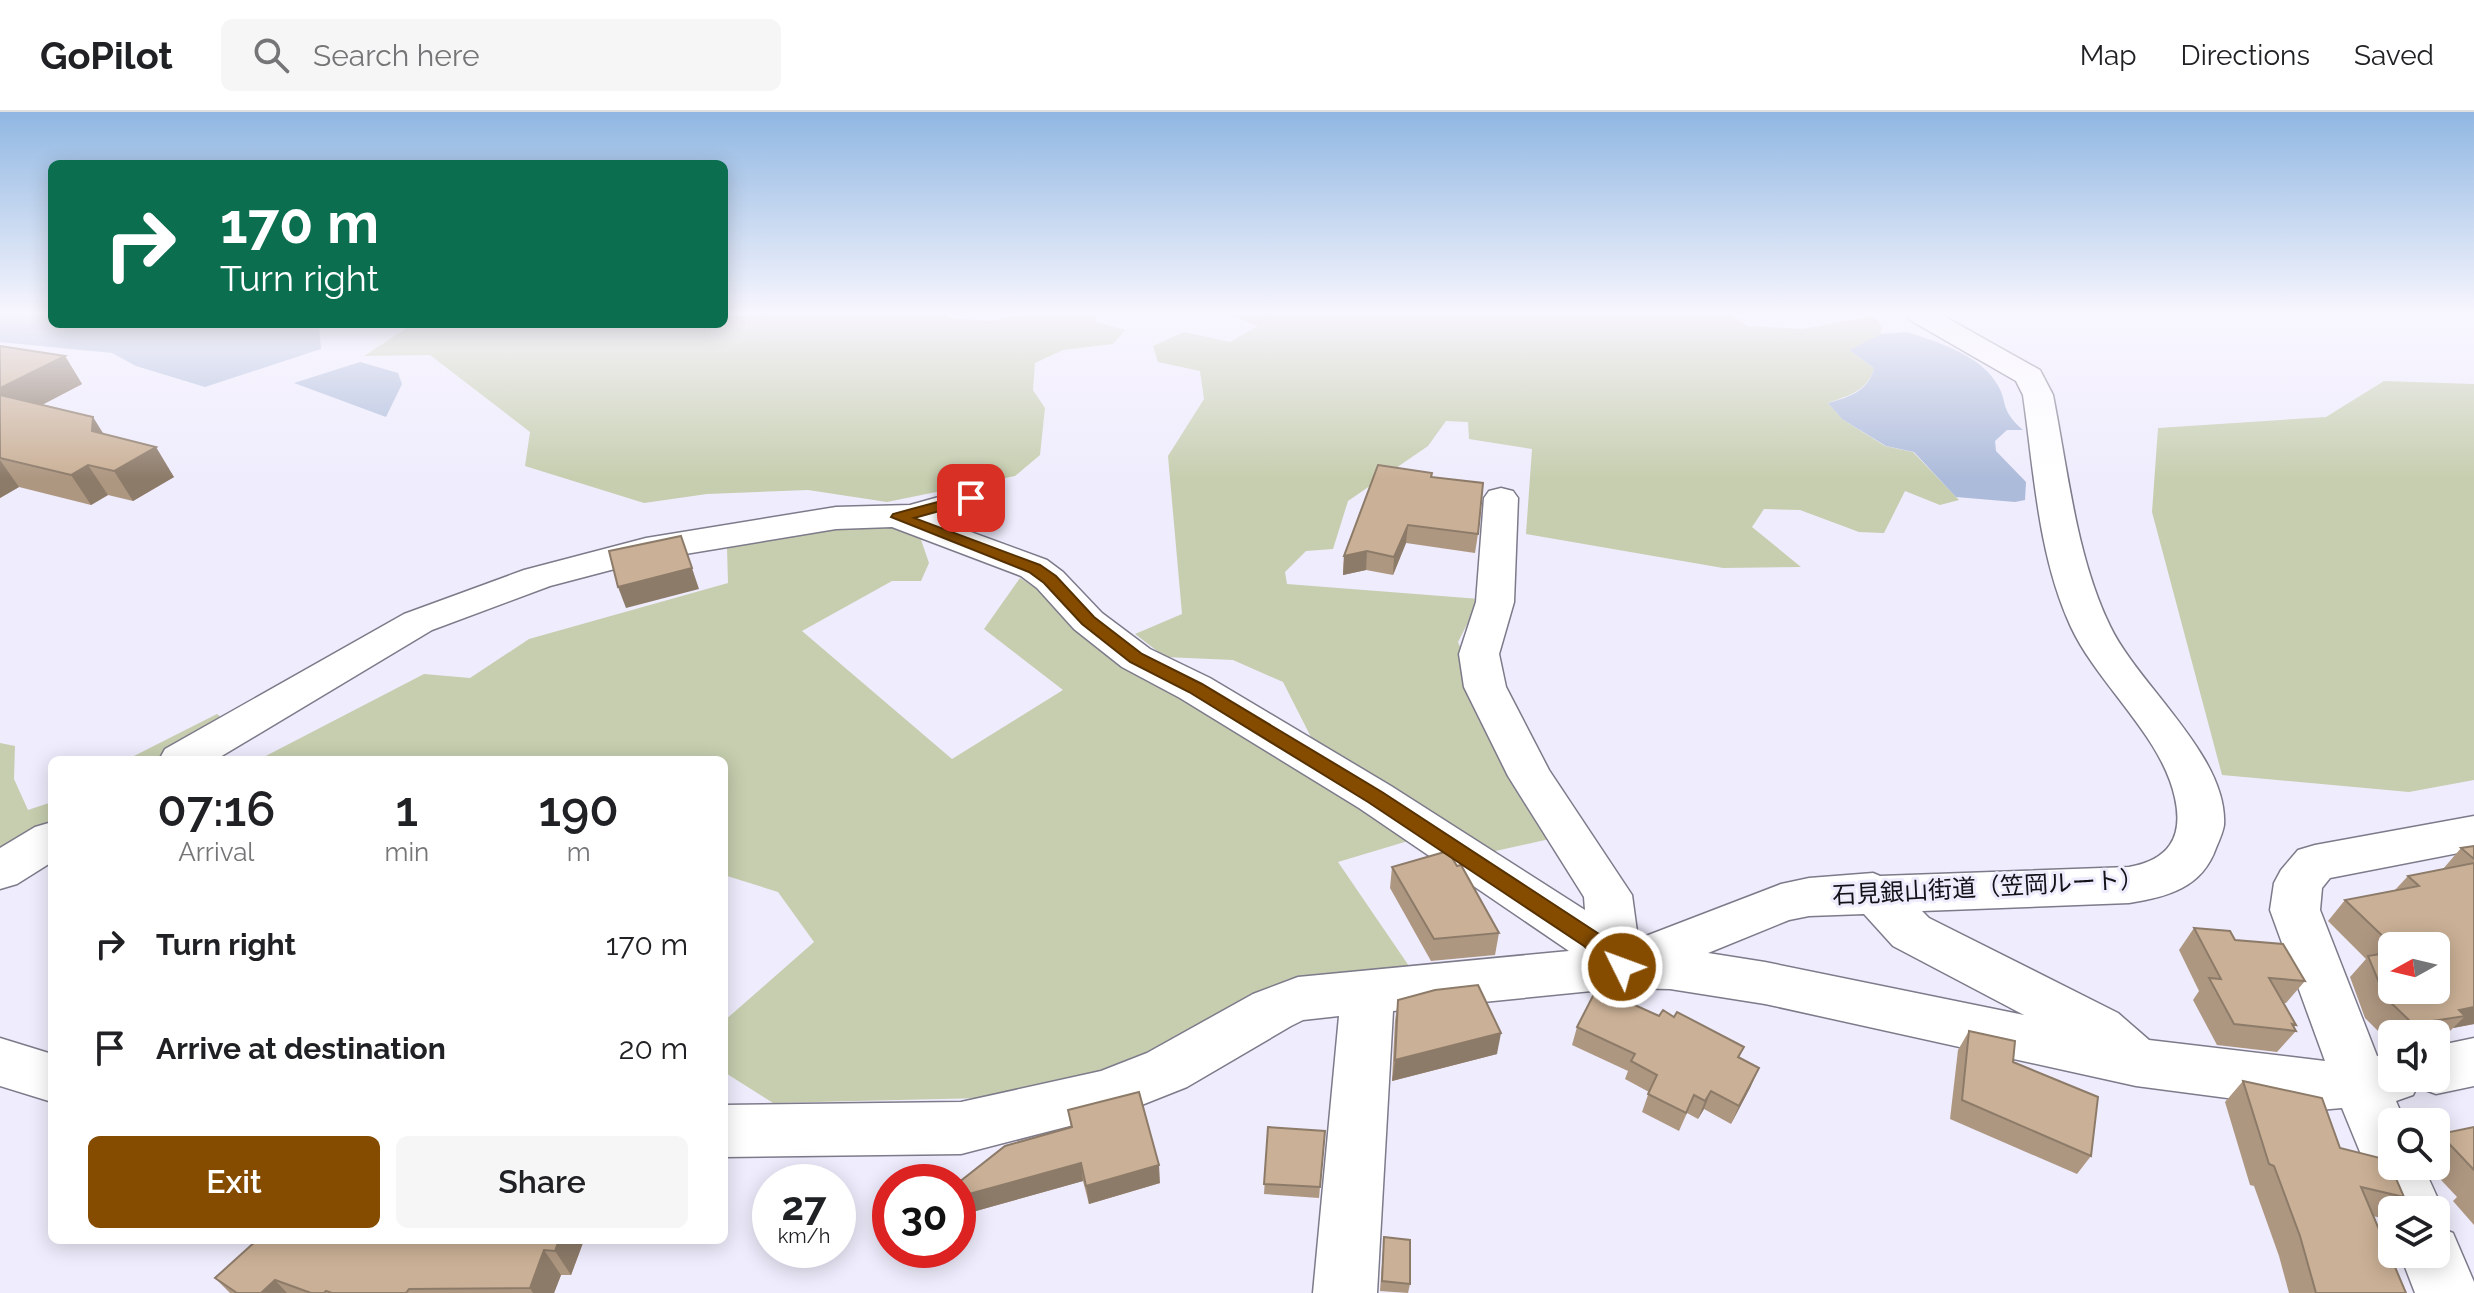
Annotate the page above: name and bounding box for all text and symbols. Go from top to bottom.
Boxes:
search box [221,19,781,91]
text: GoPilot [40,33,173,78]
icon: search [249,33,293,77]
text: Search here [313,38,480,73]
text: Map [2080,39,2137,72]
text: Directions [2181,39,2310,72]
text: Saved [2354,39,2434,72]
text: 170 m [220,190,379,256]
icon: right [88,192,192,296]
text: Turn right [220,257,379,299]
pin [937,464,1005,532]
icon: arrive [949,476,993,520]
text: 07:16 [157,781,275,837]
text: 1 [396,781,418,837]
text: 190 [538,781,619,837]
text: Arrival [178,837,254,867]
text: min [385,837,429,867]
text: m [567,837,591,867]
street label: 石見銀山街道（笠岡ルート） [1831,864,2145,910]
icon: right [88,922,132,966]
position arrow [1580,925,1664,1009]
text: Turn right [156,927,296,962]
text: 170 m [606,927,688,962]
north arrow [2378,932,2450,1004]
map controls [2378,932,2450,1268]
button: sound [2378,1020,2450,1092]
icon: arrive [88,1026,132,1070]
text: Arrive at destination [156,1031,446,1066]
text: 20 m [619,1031,688,1066]
button: search [2378,1108,2450,1180]
button: Exit [88,1136,380,1228]
button: Share [396,1136,688,1228]
speed limit sign: 30 [872,1164,976,1268]
text: 27 [781,1182,826,1229]
button: layers [2378,1196,2450,1268]
text: km/h [778,1224,830,1248]

